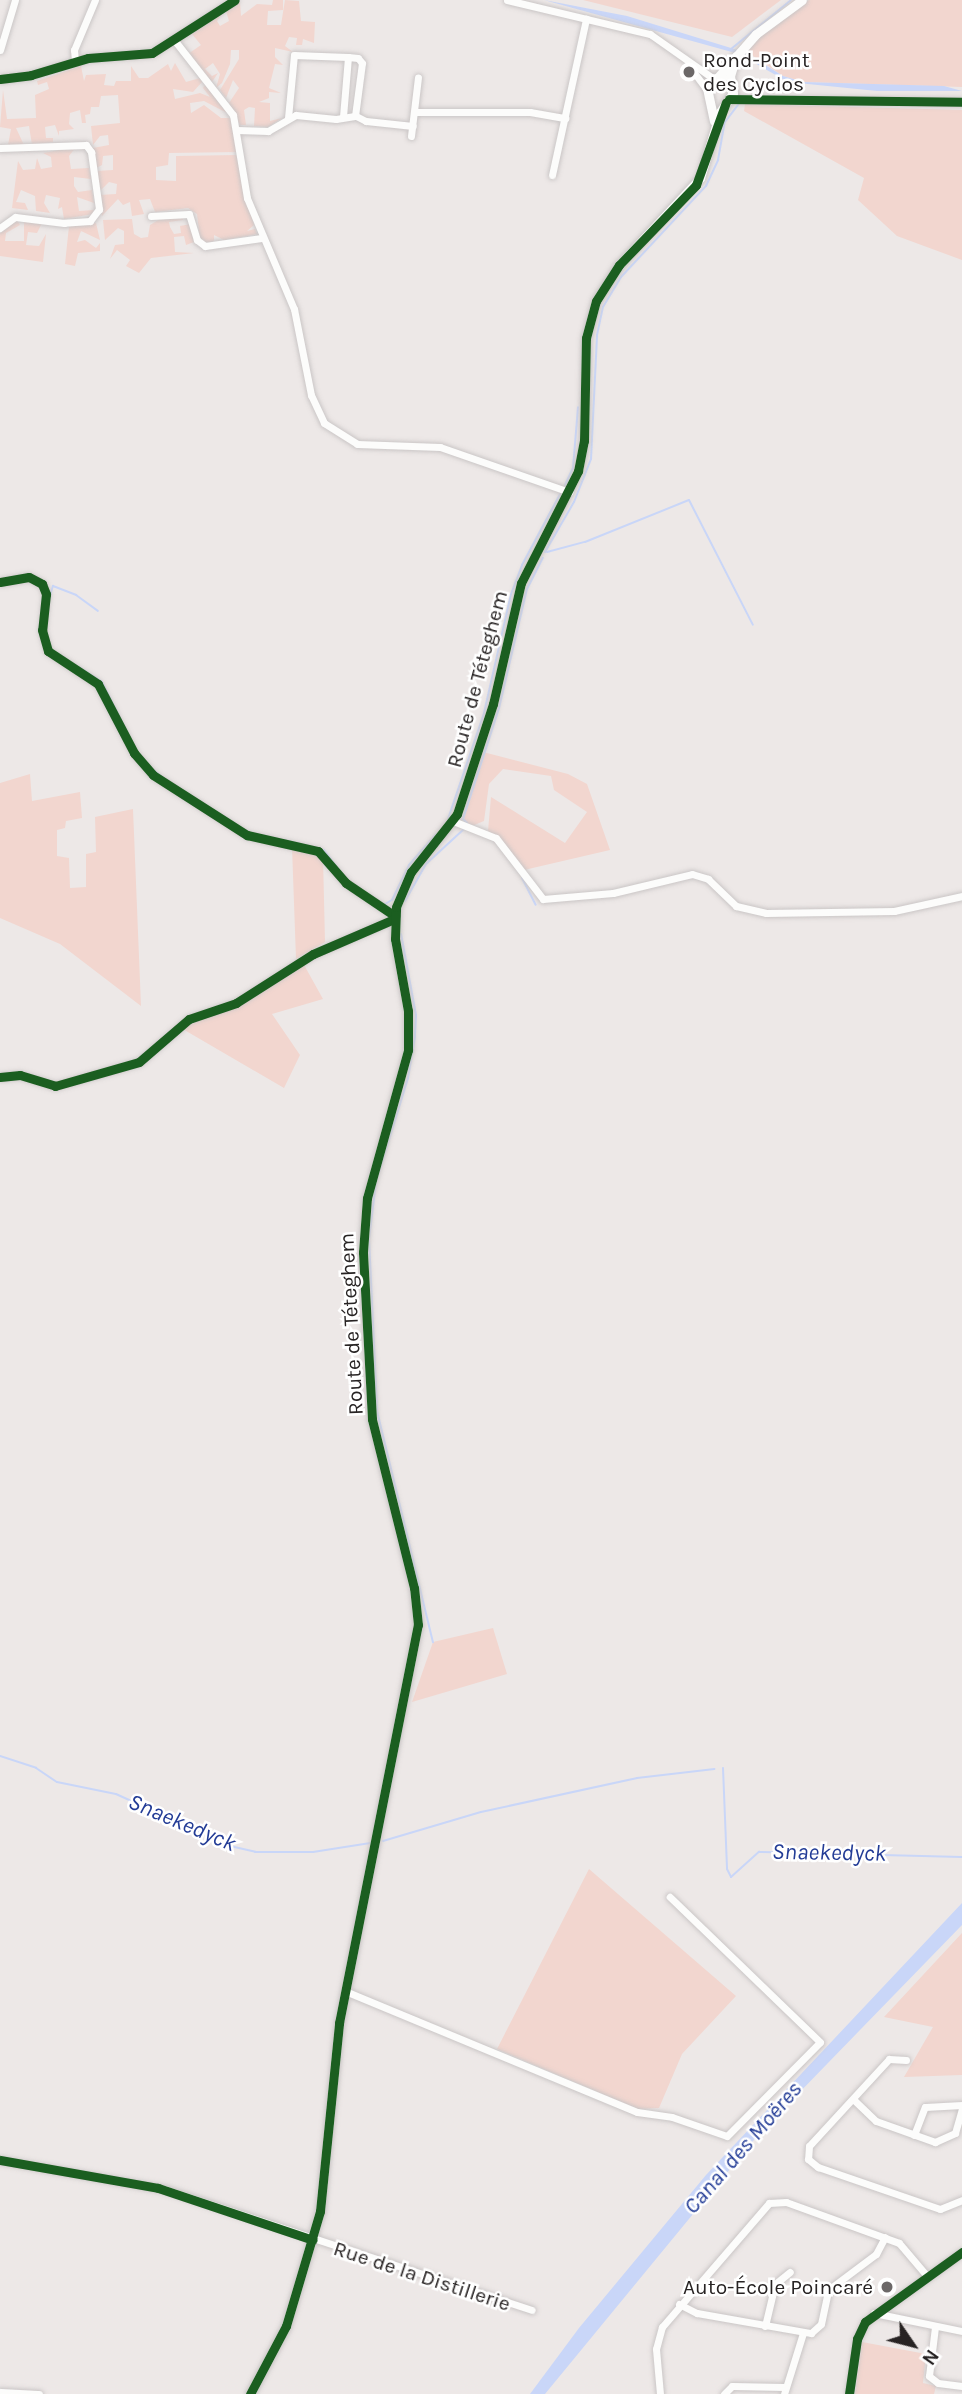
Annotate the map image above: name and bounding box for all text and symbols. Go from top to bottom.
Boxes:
place label: Rond-Point des Cyclos [703,47,810,97]
marker: Rond-Point des Cyclos [681,64,697,80]
street label: Route de Téteghem [441,588,513,770]
street label: Route de Téteghem [334,1232,368,1416]
water label: Snaekedyck [124,1788,240,1858]
water label: Snaekedyck [772,1838,886,1868]
water label: Canal des Moëres [678,2076,808,2220]
street label: Rue de la Distillerie [330,2236,514,2316]
place label: Auto-École Poincaré [683,2274,873,2300]
marker: Auto-École Poincaré [879,2279,895,2295]
north arrow [878,2310,948,2380]
text: N [917,2345,943,2369]

